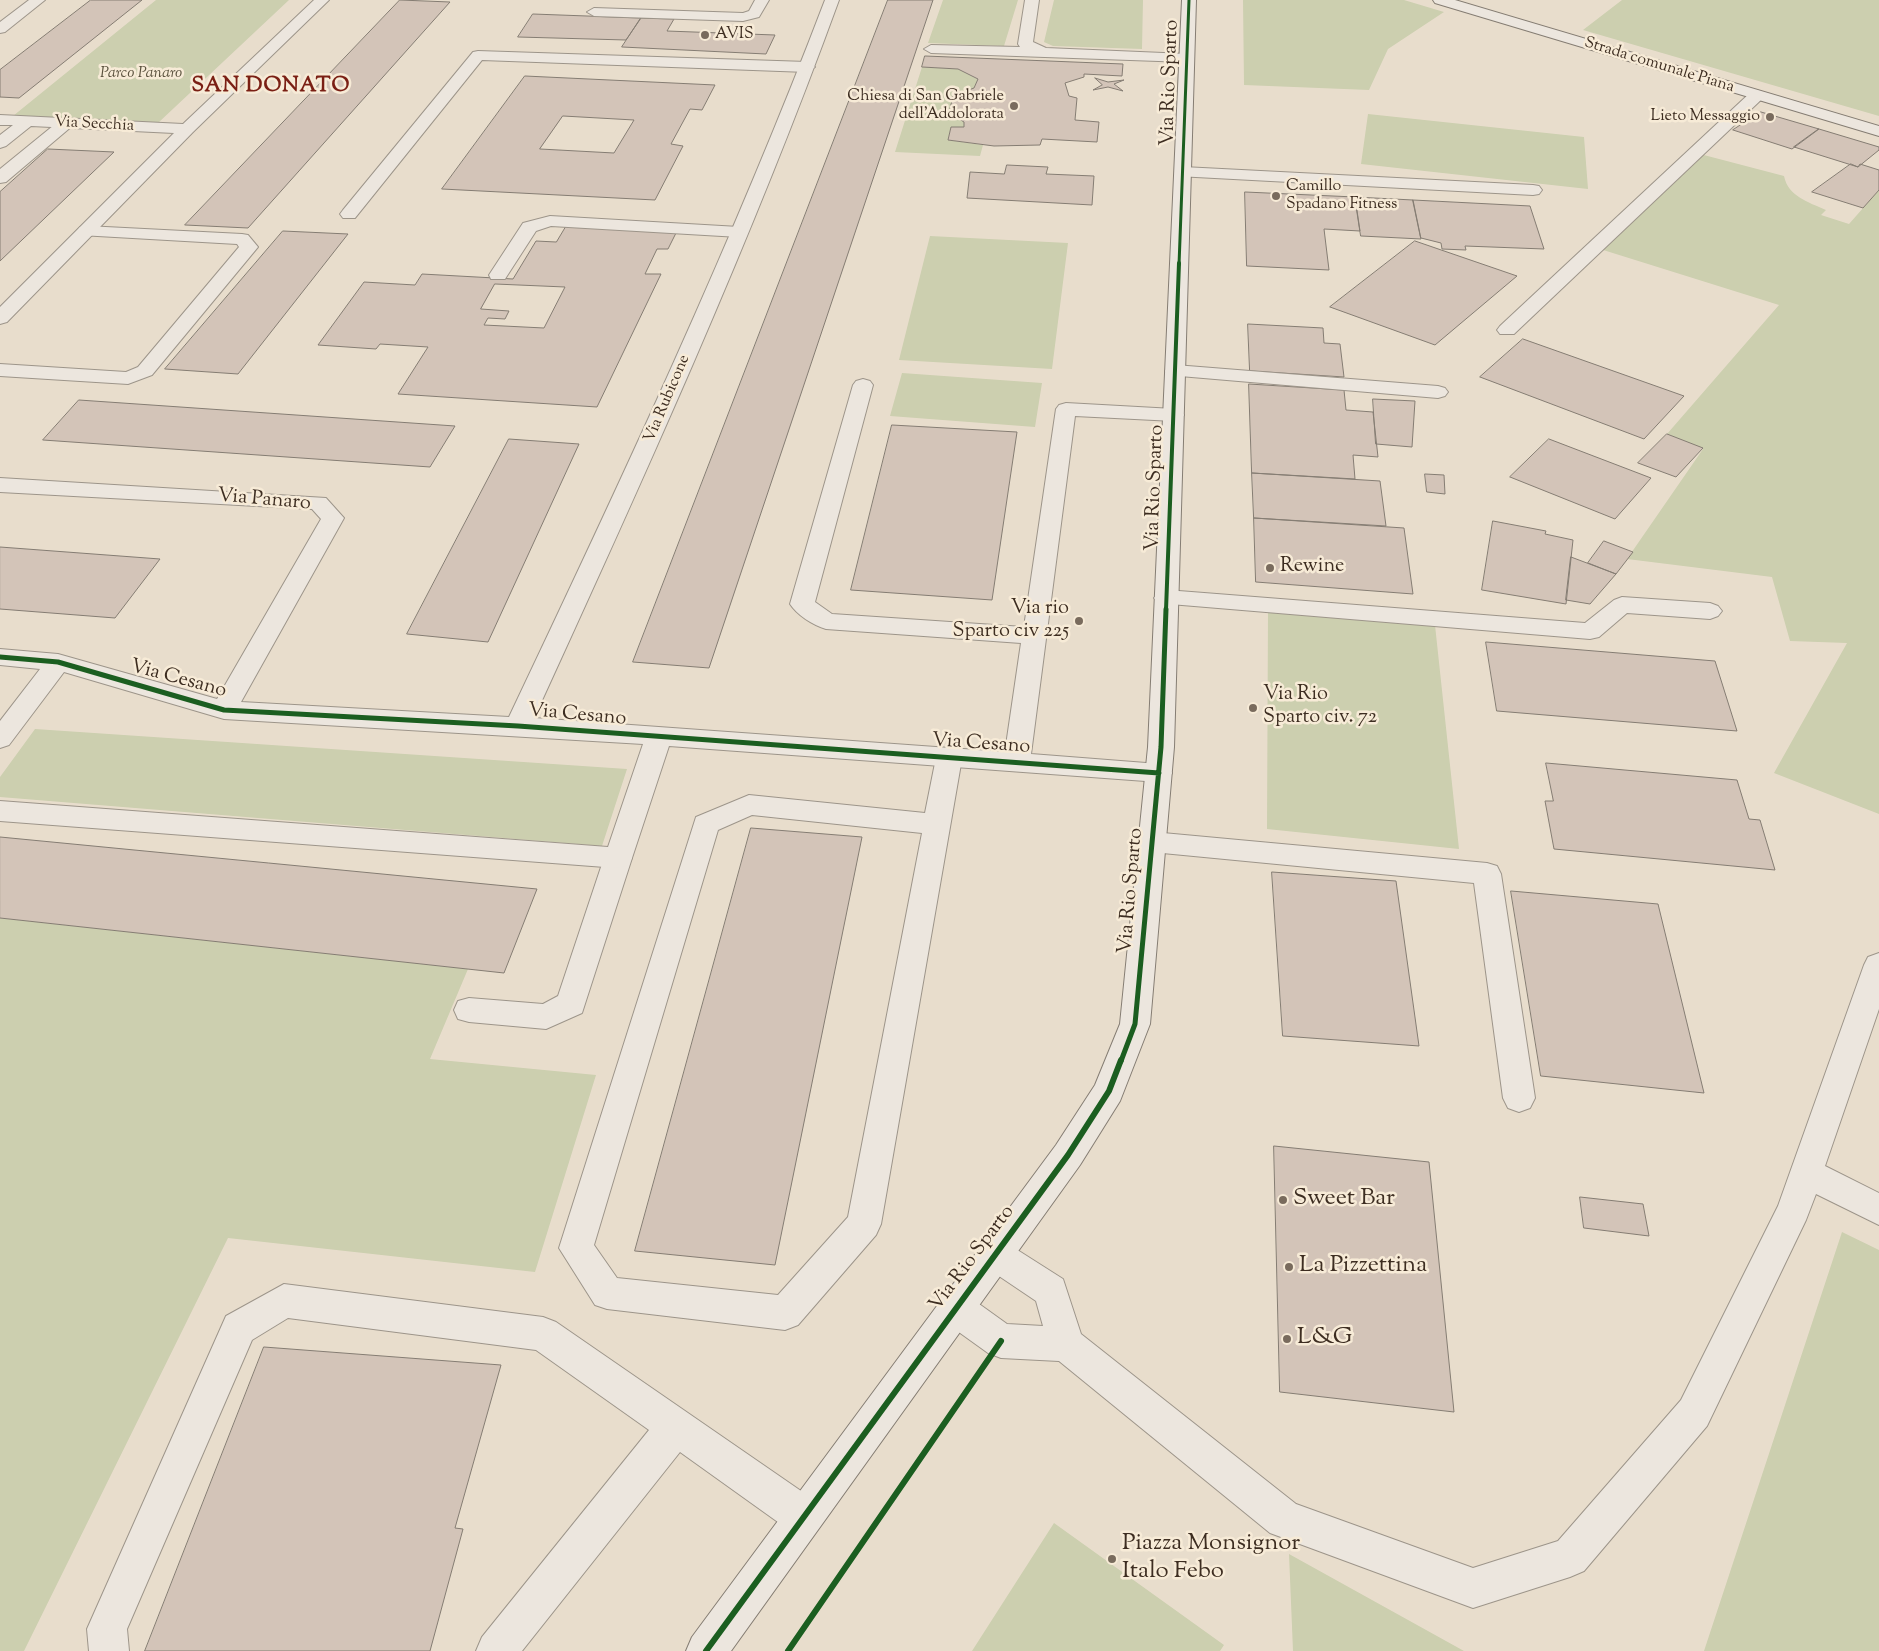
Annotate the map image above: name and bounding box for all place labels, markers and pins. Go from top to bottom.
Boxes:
place label: AVIS [715,25,753,45]
marker: AVIS [699,29,711,41]
place label: Chiesa di San Gabriele dell'Addolorata [847,87,1004,125]
marker: Chiesa di San Gabriele dell'Addolorata [1008,100,1020,112]
place label: Lieto Messaggio [1650,107,1760,127]
marker: Lieto Messaggio [1764,111,1776,123]
place label: Camillo Spadano Fitness [1286,177,1397,215]
marker: Camillo Spadano Fitness [1270,190,1282,202]
place label: Rewine [1280,556,1344,580]
marker: Rewine [1264,562,1276,574]
place label: Via rio Sparto civ 225 [953,598,1069,645]
marker: Via rio Sparto civ 225 [1073,615,1085,627]
place label: Via Rio Sparto civ. 72 [1263,684,1377,731]
marker: Via Rio Sparto civ. 72 [1247,702,1259,714]
place label: Sweet Bar [1293,1186,1395,1214]
marker: Sweet Bar [1277,1194,1289,1206]
place label: La Pizzettina [1299,1253,1427,1281]
marker: La Pizzettina [1283,1261,1295,1273]
place label: L&G [1297,1325,1352,1353]
marker: L&G [1281,1333,1293,1345]
place label: Piazza Monsignor Italo Febo [1122,1531,1300,1587]
marker: Piazza Monsignor Italo Febo [1106,1553,1118,1565]

